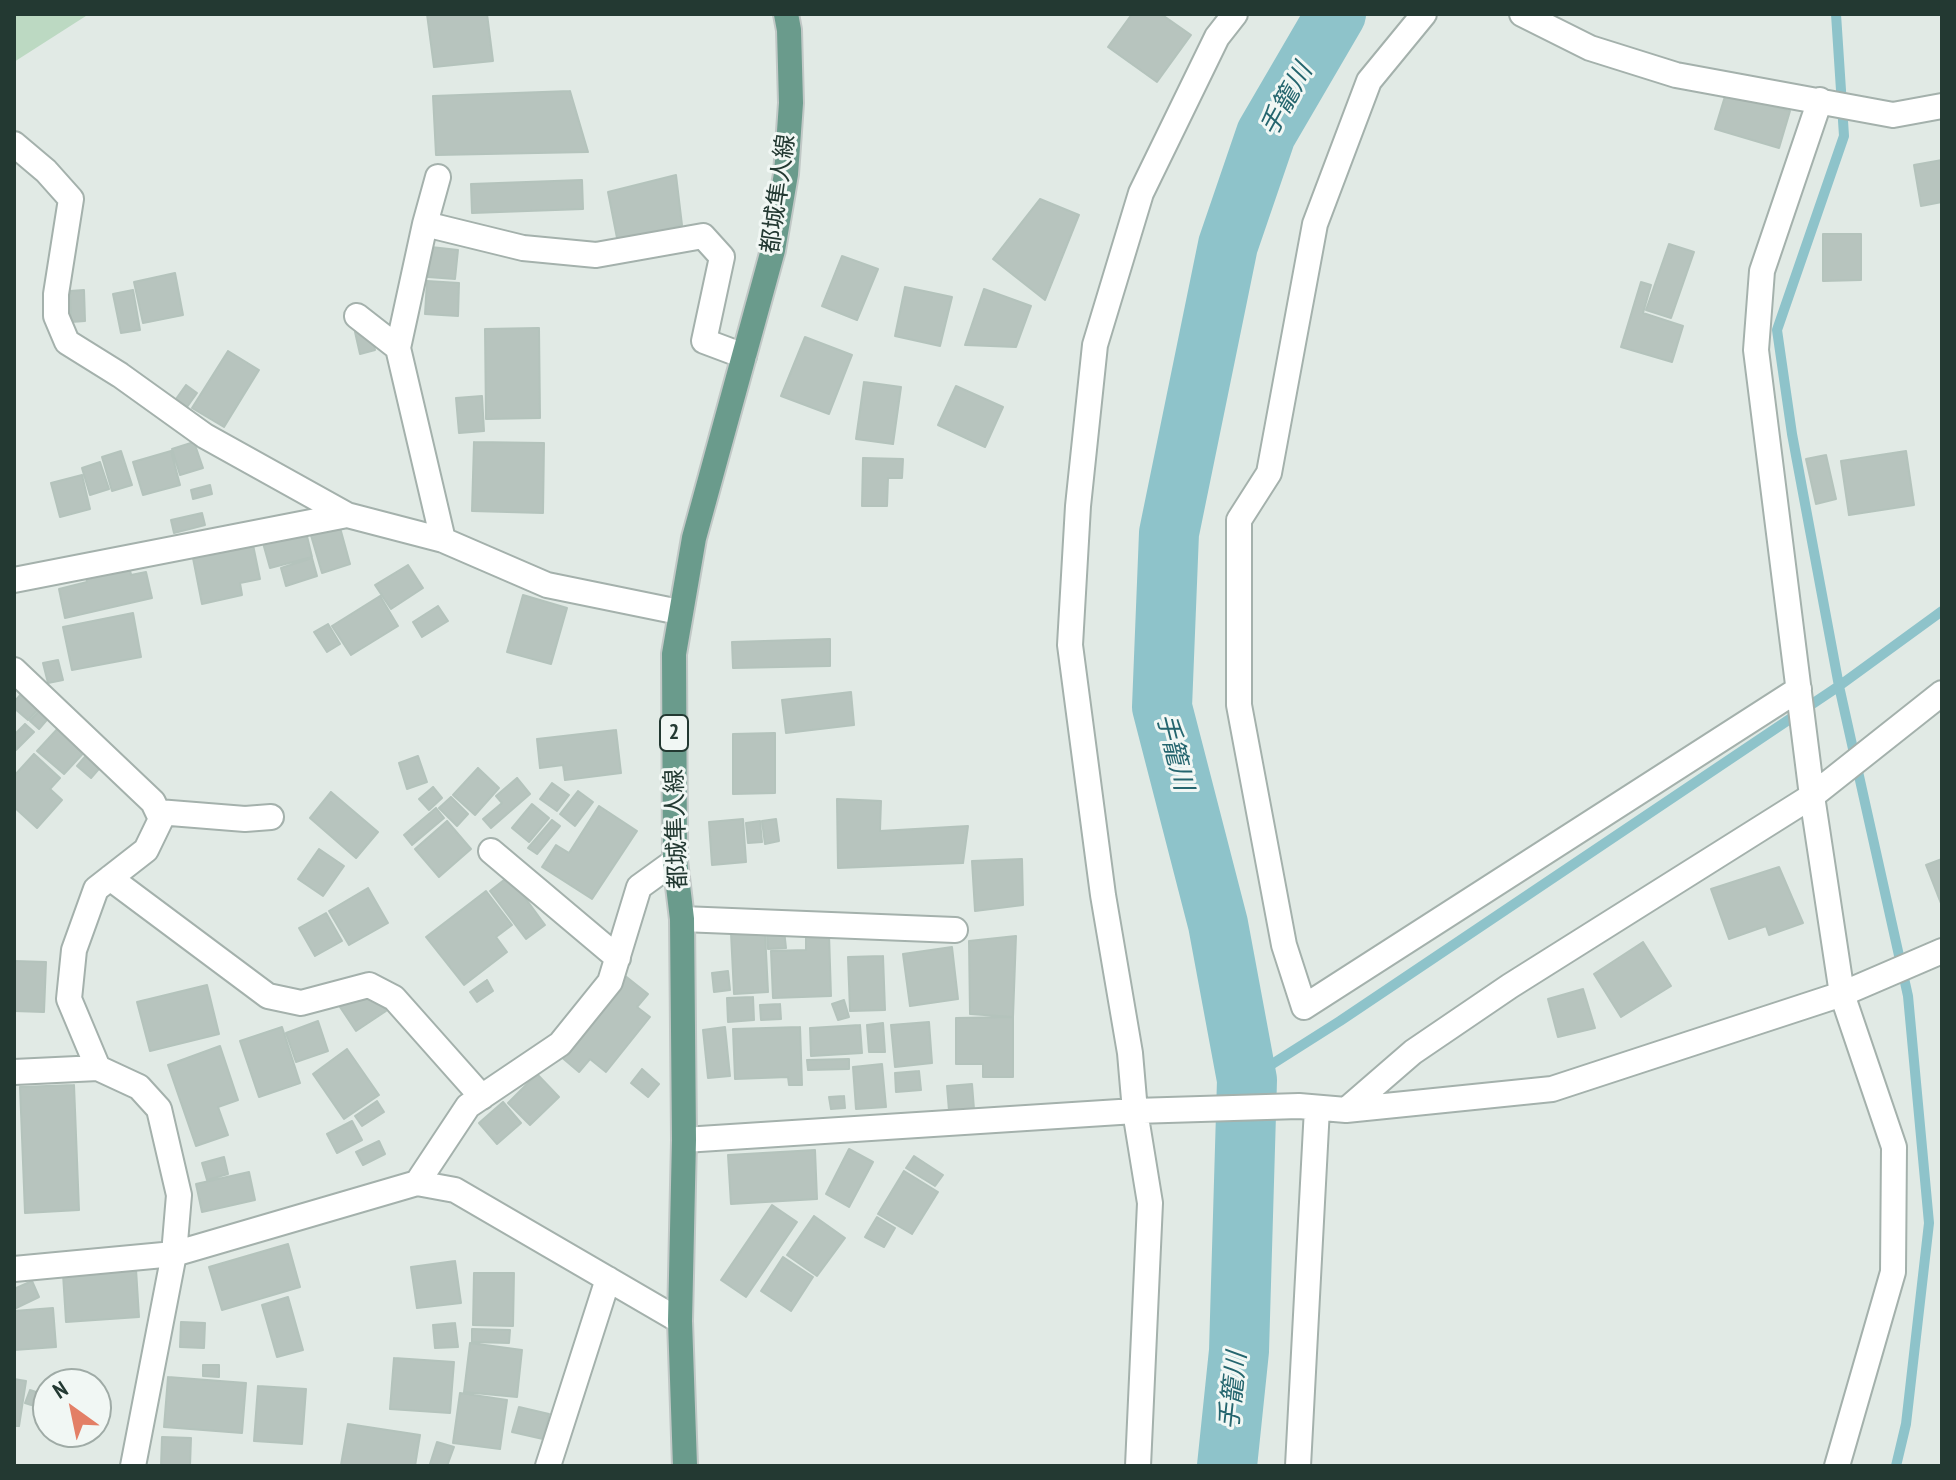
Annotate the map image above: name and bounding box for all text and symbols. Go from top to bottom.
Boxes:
water label: 手籠川 [1254,58,1320,142]
street label: 都城隼人線 [756,133,802,255]
water label: 手籠川 [1149,710,1199,794]
road number: 2 [660,715,688,751]
street label: 都城隼人線 [661,769,693,889]
water label: 手籠川 [1214,1351,1254,1431]
north arrow [32,1368,112,1448]
text: N [47,1375,73,1405]

